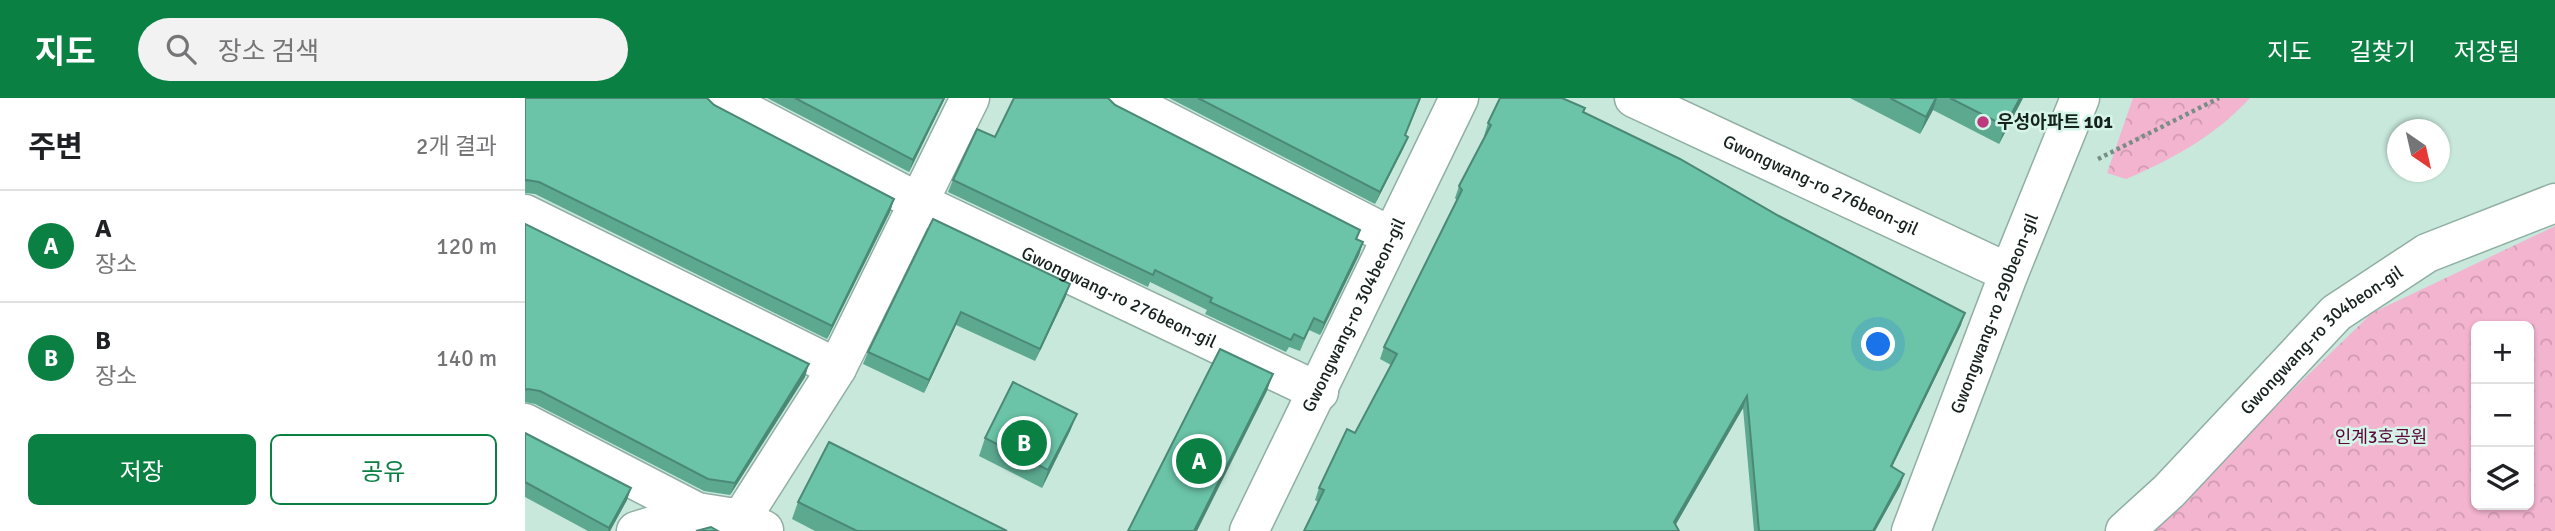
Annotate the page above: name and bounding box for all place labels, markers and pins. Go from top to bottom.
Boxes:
place label: 우성아파트 101 [1997,111,2113,133]
marker: 우성아파트 101 [1975,114,1991,130]
pin: B [1001,417,1047,469]
pin: A [1176,435,1222,487]

